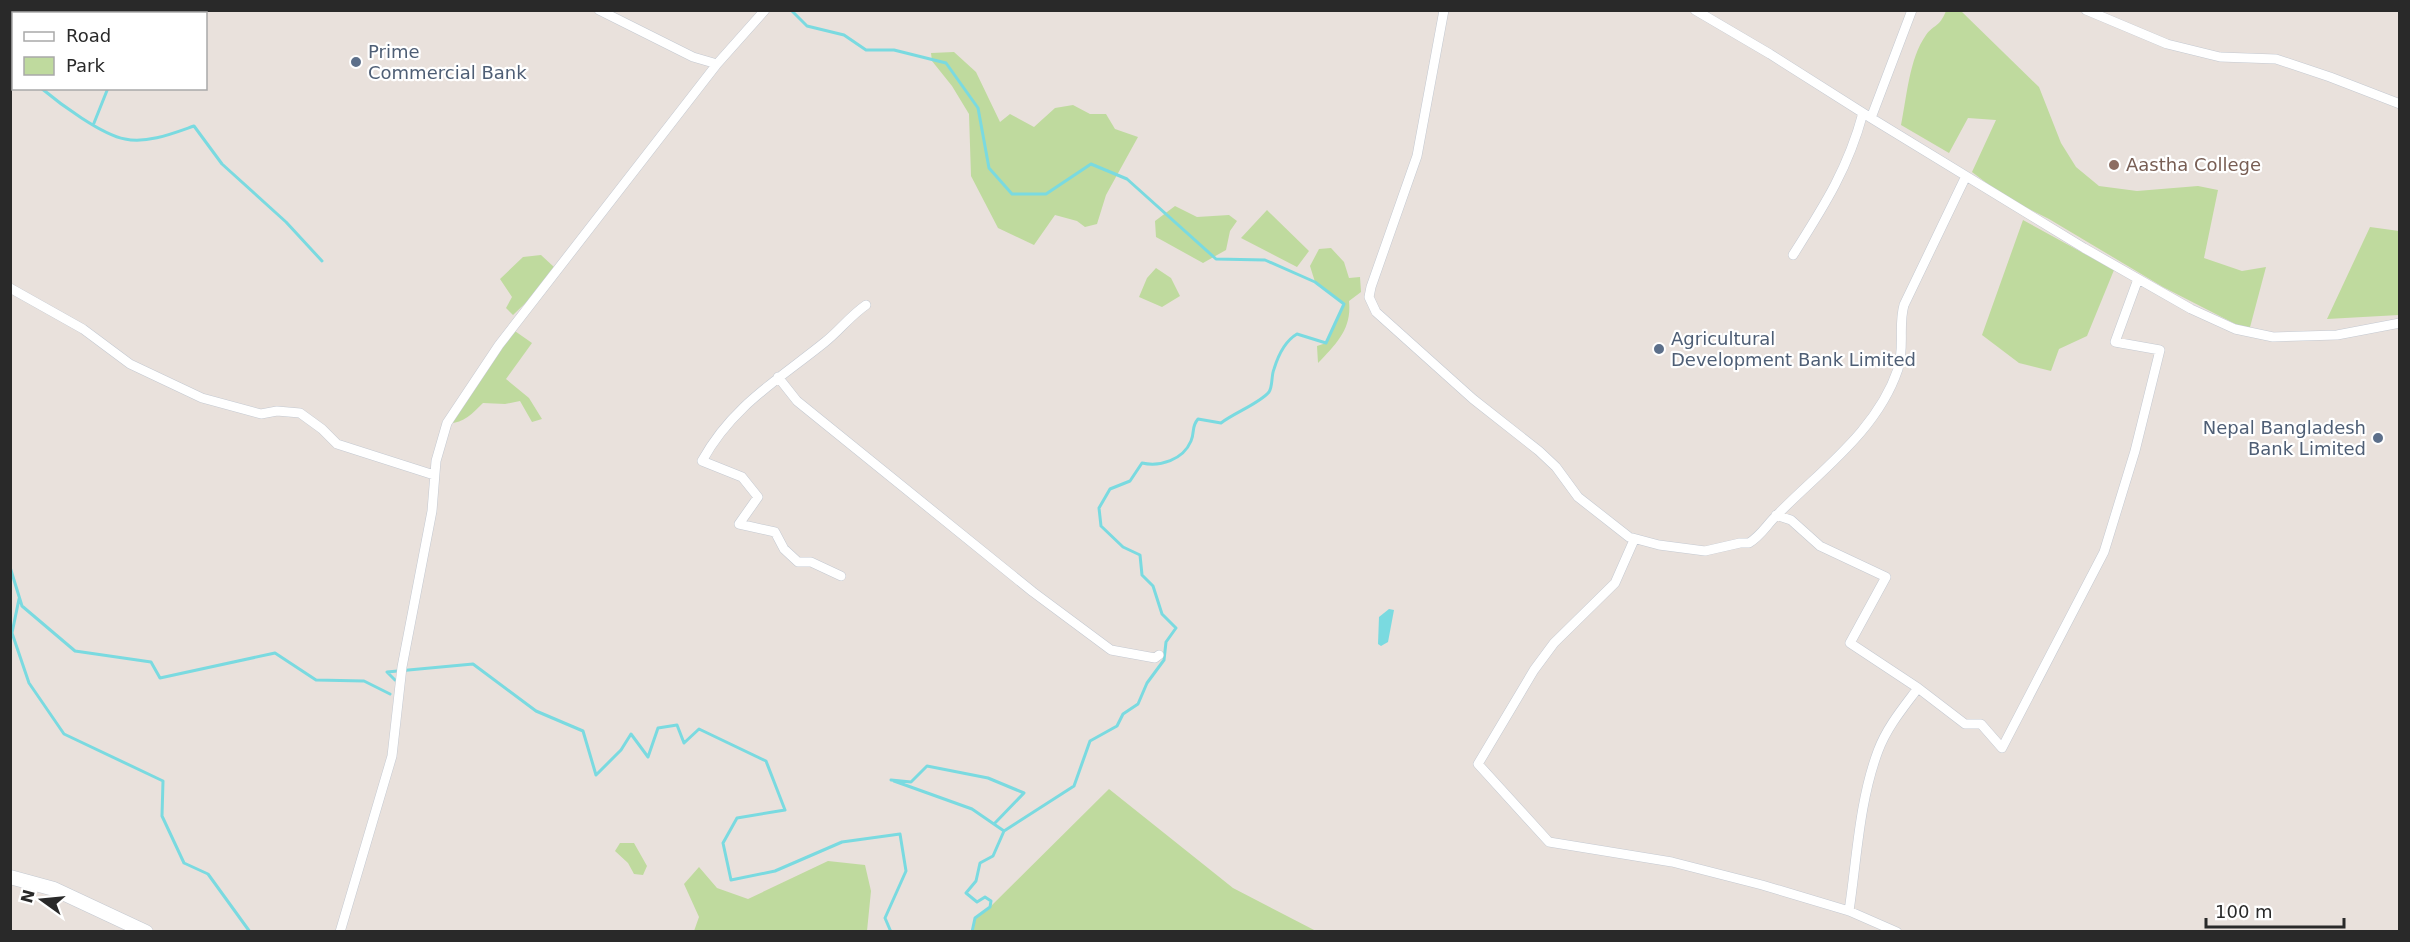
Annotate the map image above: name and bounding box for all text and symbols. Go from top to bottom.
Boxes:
legend [12,12,207,90]
text: Road [66,25,111,46]
place label: Prime Commercial Bank [368,41,527,83]
text: Park [66,55,105,76]
marker: Prime Commercial Bank [349,55,363,69]
place label: Aastha College [2126,154,2261,175]
marker: Aastha College [2107,158,2121,172]
place label: Agricultural Development Bank Limited [1671,328,1916,370]
marker: Agricultural Development Bank Limited [1652,342,1666,356]
place label: Nepal Bangladesh Bank Limited [2203,417,2366,459]
marker: Nepal Bangladesh Bank Limited [2371,431,2385,445]
north arrow [12,870,72,930]
text: N [17,887,39,905]
scale bar [2206,891,2344,929]
text: 100 m [2215,901,2273,922]

